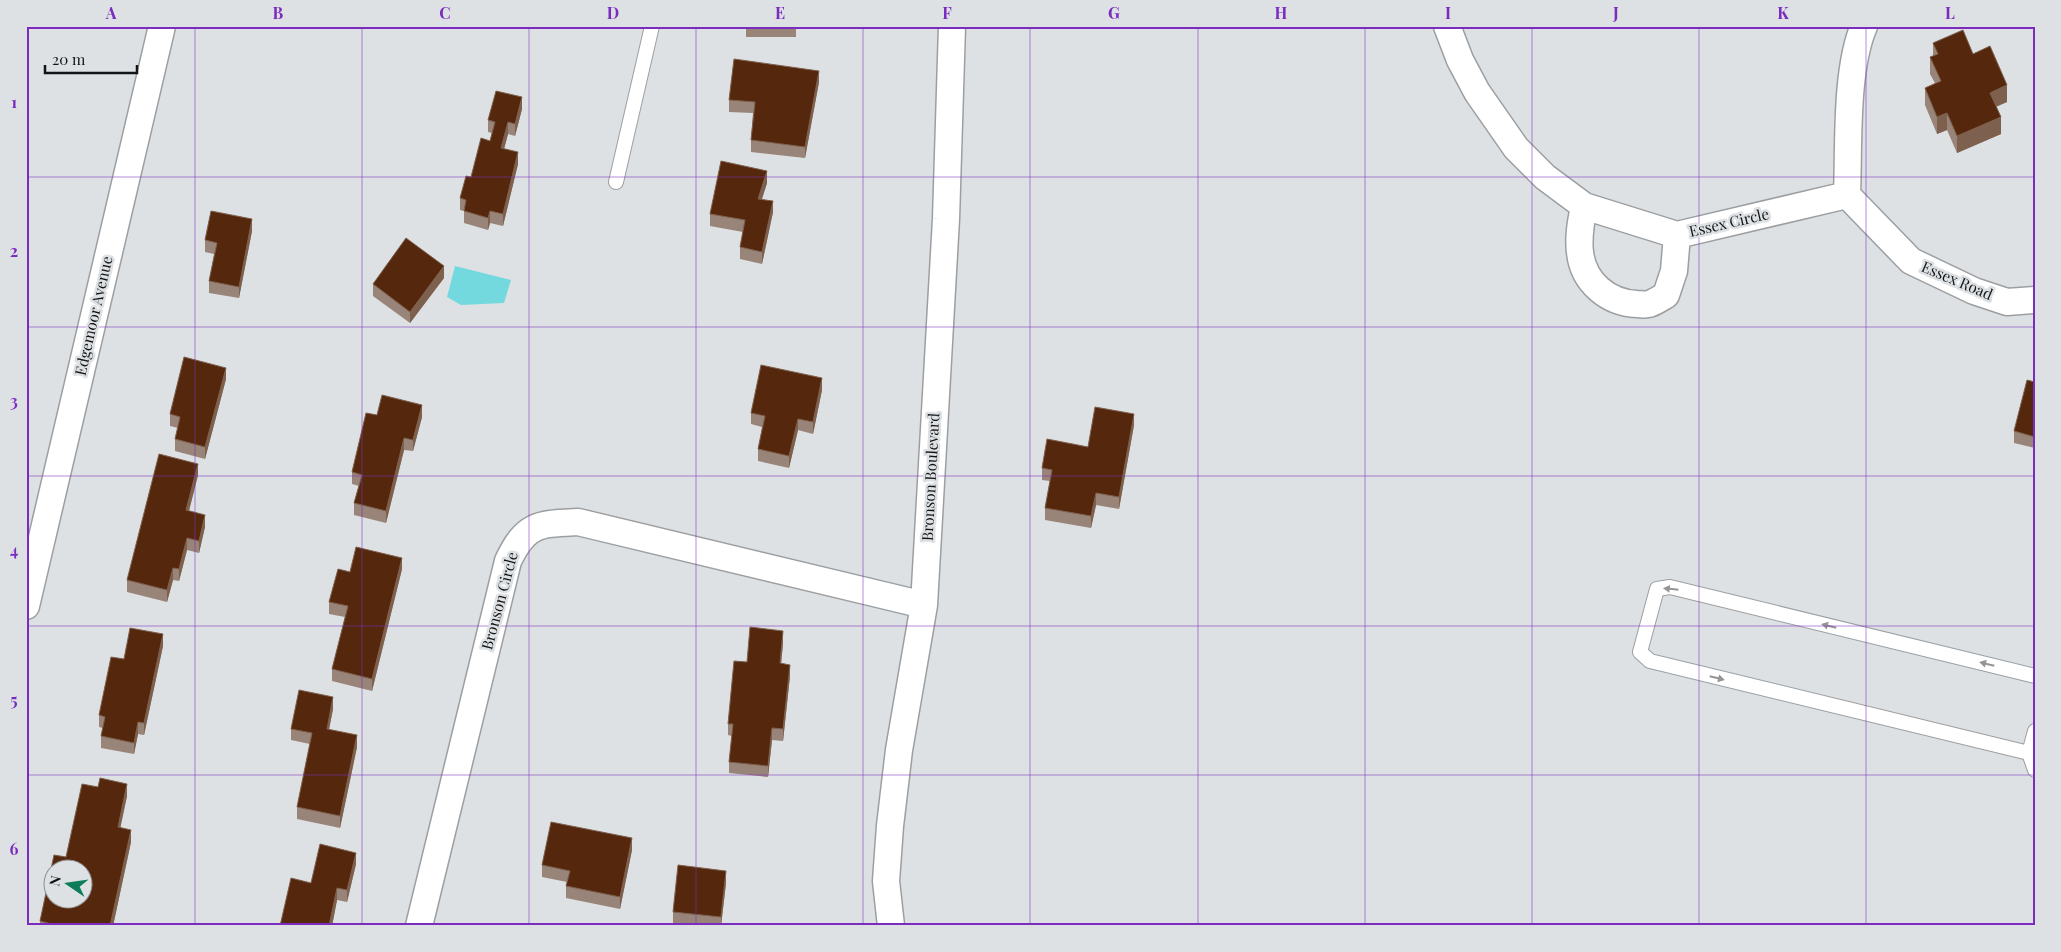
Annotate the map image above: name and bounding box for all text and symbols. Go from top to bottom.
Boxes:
text: A [105,2,117,23]
text: B [273,2,284,23]
text: C [439,2,451,23]
text: D [607,2,619,23]
text: E [775,2,785,23]
text: F [942,2,952,23]
text: G [1108,2,1120,23]
text: H [1275,2,1288,23]
text: I [1445,2,1451,23]
text: J [1612,2,1619,23]
text: K [1777,2,1789,23]
text: L [1945,2,1955,23]
scale bar [45,42,138,74]
text: 20 m [52,49,86,69]
text: 1 [11,91,17,112]
street label: Essex Circle [1687,203,1771,241]
text: 2 [10,240,18,261]
street label: Edgemoor Avenue [70,254,116,377]
street label: Essex Road [1919,256,1996,304]
text: 3 [10,390,18,411]
street label: Bronson Boulevard [917,412,943,541]
text: 4 [10,539,18,560]
street label: Bronson Circle [476,550,522,652]
one-way arrow [1663,585,1679,593]
one-way arrow [1822,622,1837,630]
one-way arrow [1980,660,1995,668]
one-way arrow [1709,674,1724,682]
text: 5 [10,689,18,710]
text: 6 [10,838,19,859]
north arrow [42,860,92,910]
text: N [44,874,65,888]

